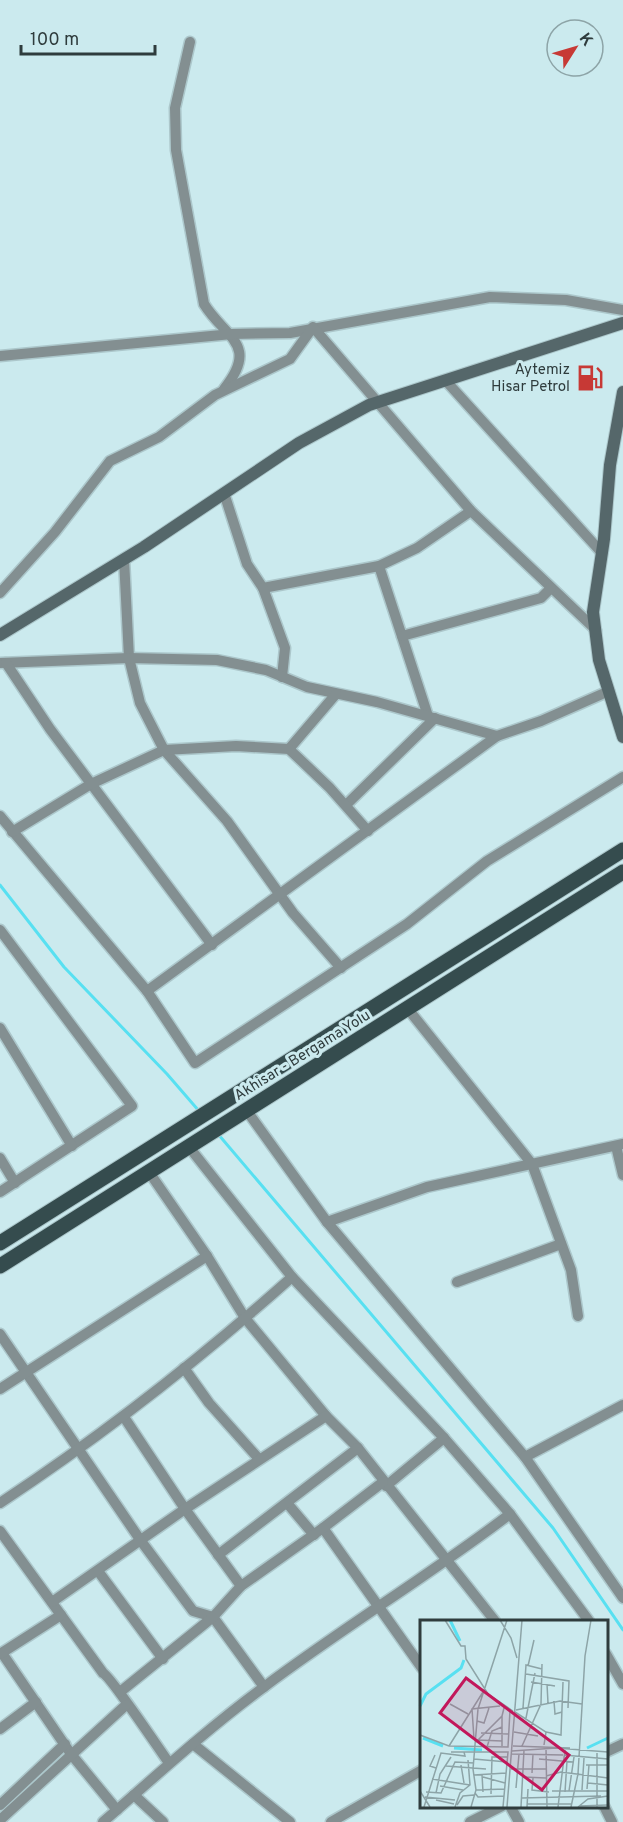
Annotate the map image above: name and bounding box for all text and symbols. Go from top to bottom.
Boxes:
scale bar [21,18,154,56]
north arrow [545,18,605,78]
text: 100 m [30,29,79,52]
text: K [574,30,597,51]
place label: Aytemiz Hisar Petrol [491,361,570,397]
fuel station icon: Aytemiz Hisar Petrol [575,363,605,393]
street label: Akhisar - Bergama Yolu [231,1007,374,1106]
inset map [420,1620,608,1807]

